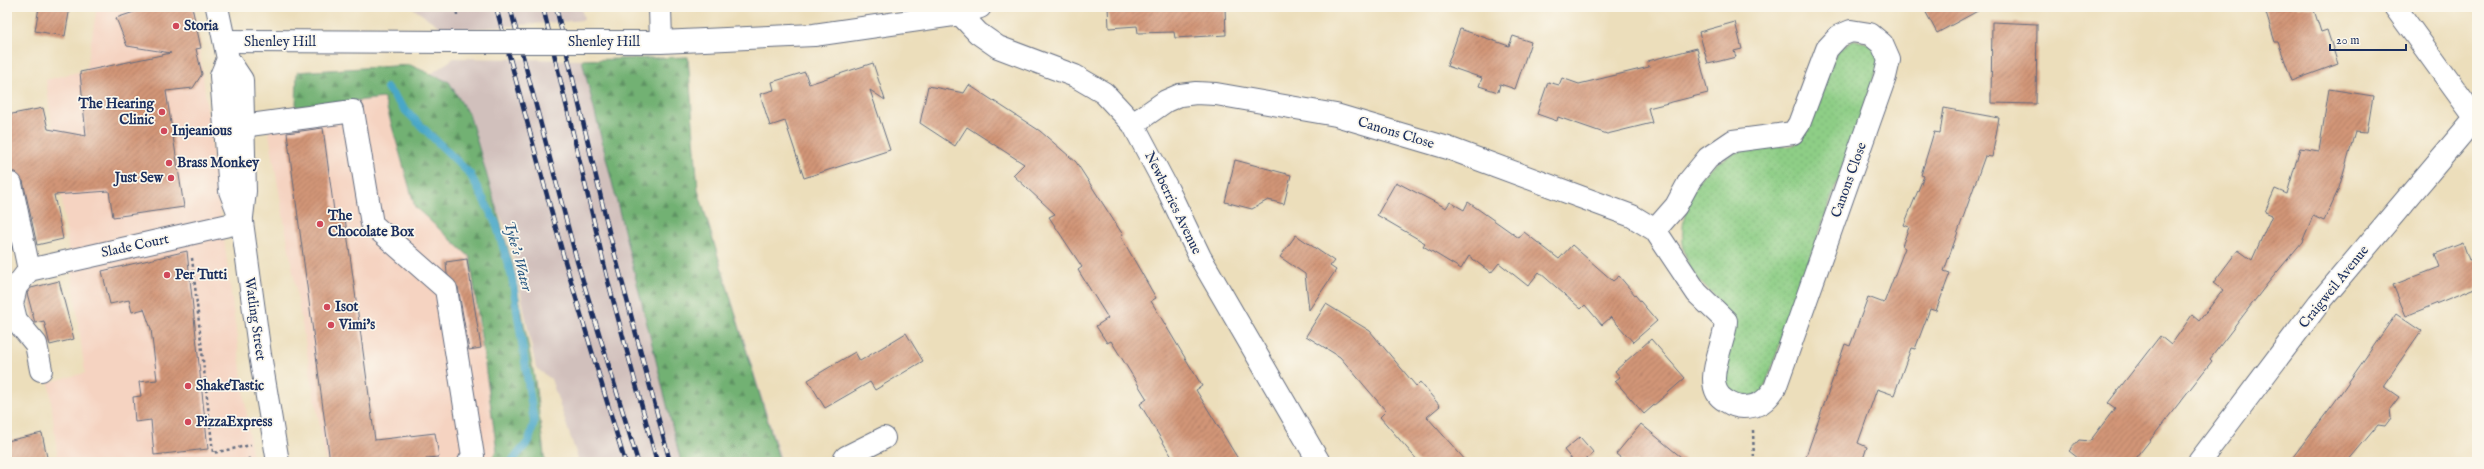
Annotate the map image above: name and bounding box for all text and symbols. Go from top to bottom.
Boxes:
place label: Storia [184,17,219,35]
marker: Storia [171,21,181,31]
scale bar [2330,26,2406,52]
street label: Shenley Hill [244,33,316,51]
street label: Shenley Hill [568,33,640,51]
text: 20 m [2336,33,2359,48]
place label: The Hearing Clinic [78,95,155,129]
marker: The Hearing Clinic [157,107,167,117]
street label: Canons Close [1356,113,1437,153]
place label: Injeanious [172,122,232,140]
marker: Injeanious [159,126,169,136]
street label: Canons Close [1827,139,1871,220]
street label: Newberries Avenue [1140,149,1206,258]
place label: Brass Monkey [177,154,260,172]
marker: Brass Monkey [164,158,174,168]
place label: Just Sew [113,169,164,187]
marker: Just Sew [166,173,176,183]
place label: The Chocolate Box [327,207,414,241]
marker: The Chocolate Box [315,219,325,229]
water label: Tyke's Water [500,219,537,294]
street label: Slade Court [100,230,171,262]
street label: Craigweil Avenue [2295,241,2373,332]
place label: Per Tutti [175,266,227,284]
marker: Per Tutti [162,270,172,280]
street label: Watling Street [240,276,270,362]
place label: Isot [335,298,358,316]
marker: Isot [322,302,332,312]
place label: Vimi's [338,316,375,334]
marker: Vimi's [326,320,336,330]
place label: ShakeTastic [196,377,264,395]
marker: ShakeTastic [183,381,193,391]
place label: PizzaExpress [196,413,272,431]
marker: PizzaExpress [183,417,193,427]

